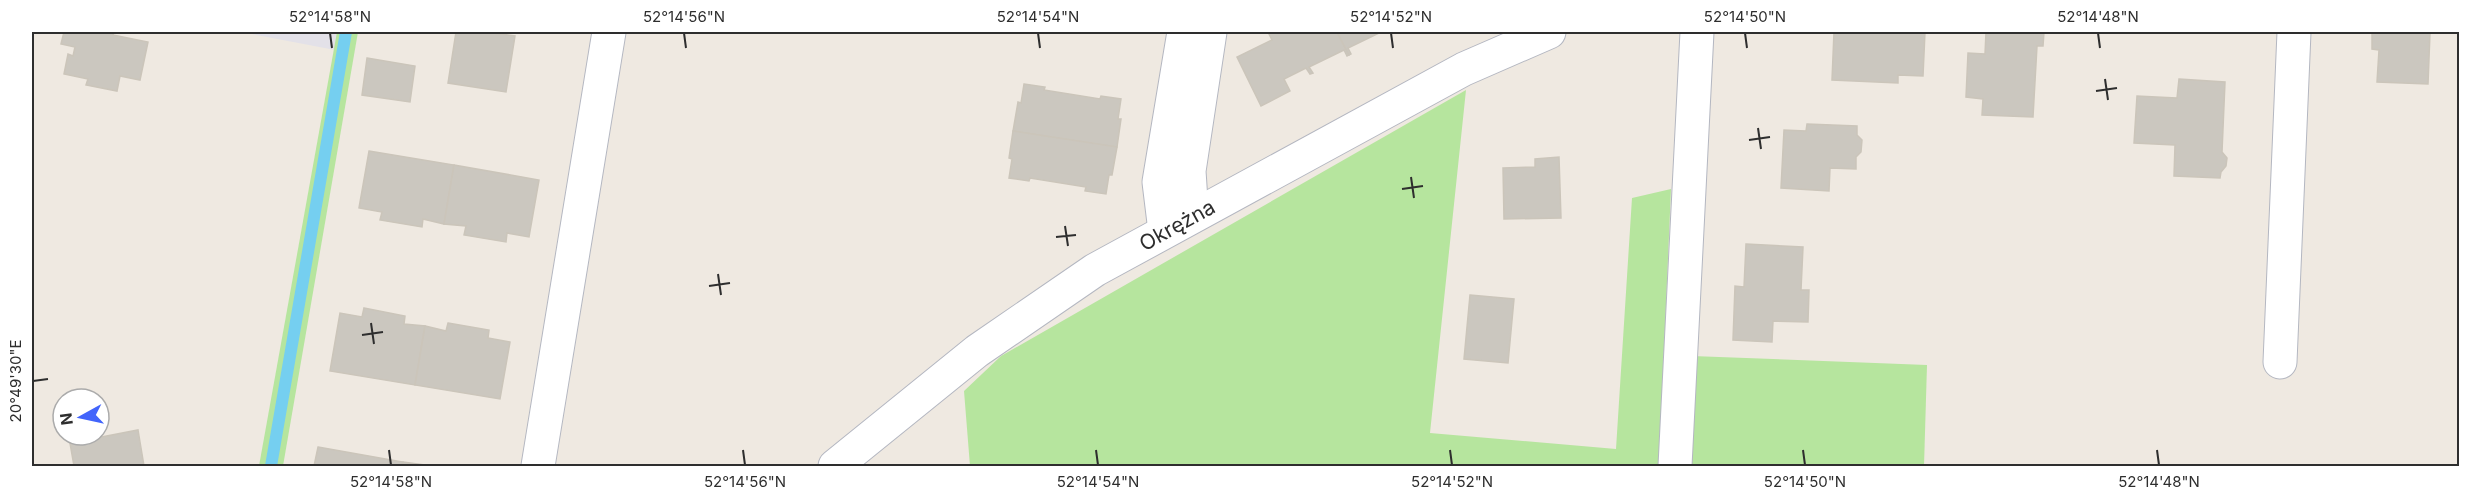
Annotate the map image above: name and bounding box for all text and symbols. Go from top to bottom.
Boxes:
text: 52°14'58"N [289,7,371,26]
text: 52°14'56"N [643,7,725,26]
text: 52°14'54"N [997,7,1079,26]
text: 52°14'52"N [1350,7,1432,26]
text: 52°14'50"N [1704,7,1786,26]
text: 52°14'48"N [2057,7,2139,26]
street label: Okrężna [1135,194,1219,256]
text: 20°49'30"E [6,340,25,422]
north arrow [51,387,111,447]
text: N [55,412,77,427]
text: 52°14'58"N [350,472,432,491]
text: 52°14'56"N [704,472,786,491]
text: 52°14'54"N [1057,472,1139,491]
text: 52°14'52"N [1411,472,1493,491]
text: 52°14'50"N [1764,472,1846,491]
text: 52°14'48"N [2118,472,2200,491]

